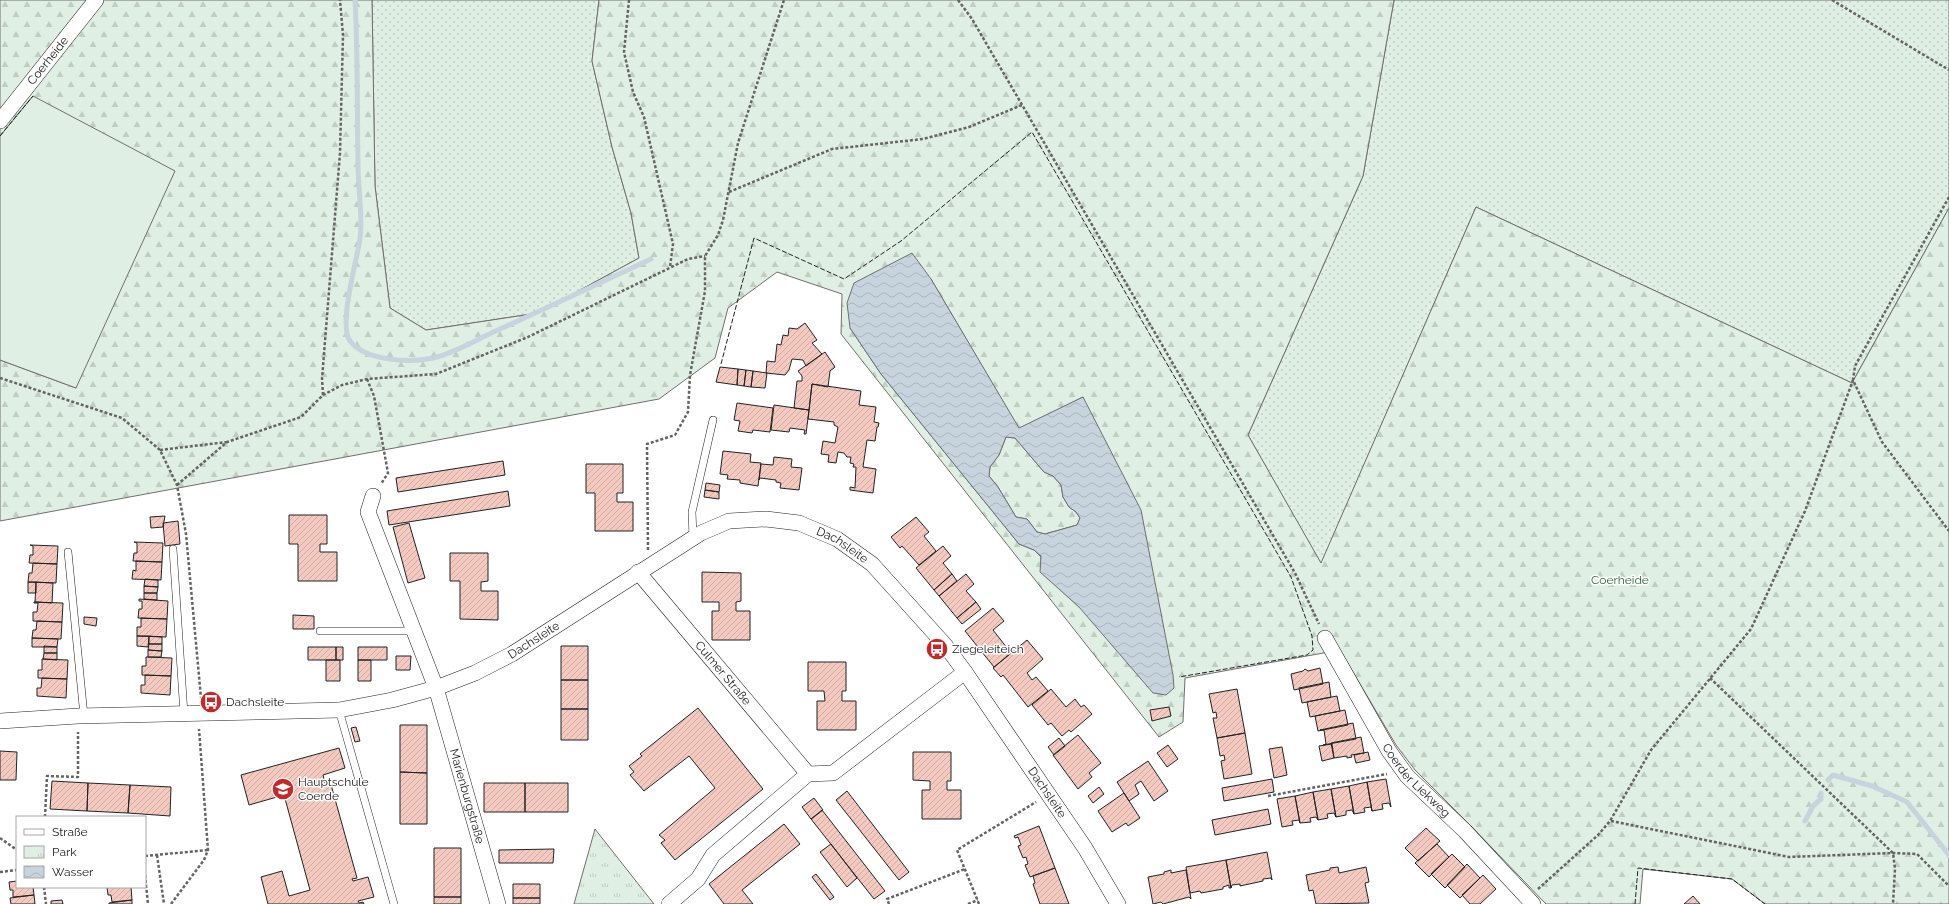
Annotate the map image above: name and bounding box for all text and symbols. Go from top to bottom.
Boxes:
street label: Coerheide [24,34,71,88]
street label: Dachsleite [814,524,871,566]
park label: Coerheide [1591,573,1649,587]
street label: Dachsleite [505,618,562,662]
bus stop icon: Ziegeleiteich [924,636,950,662]
street label: Culmer Straße [692,638,754,708]
place label: Ziegeleiteich [952,642,1024,656]
bus stop icon: Dachsleite [198,689,224,715]
place label: Dachsleite [226,695,284,709]
street label: Coerder Liekweg [1379,741,1453,820]
street label: Marienburgstraße [447,747,487,845]
street label: Dachsleite [1025,764,1069,821]
place label: Hauptschule Coerde [298,775,369,803]
school or university icon: Hauptschule Coerde [270,776,296,802]
legend [16,816,146,888]
text: Straße [52,825,88,839]
text: Park [52,845,77,859]
text: Wasser [52,865,94,879]

